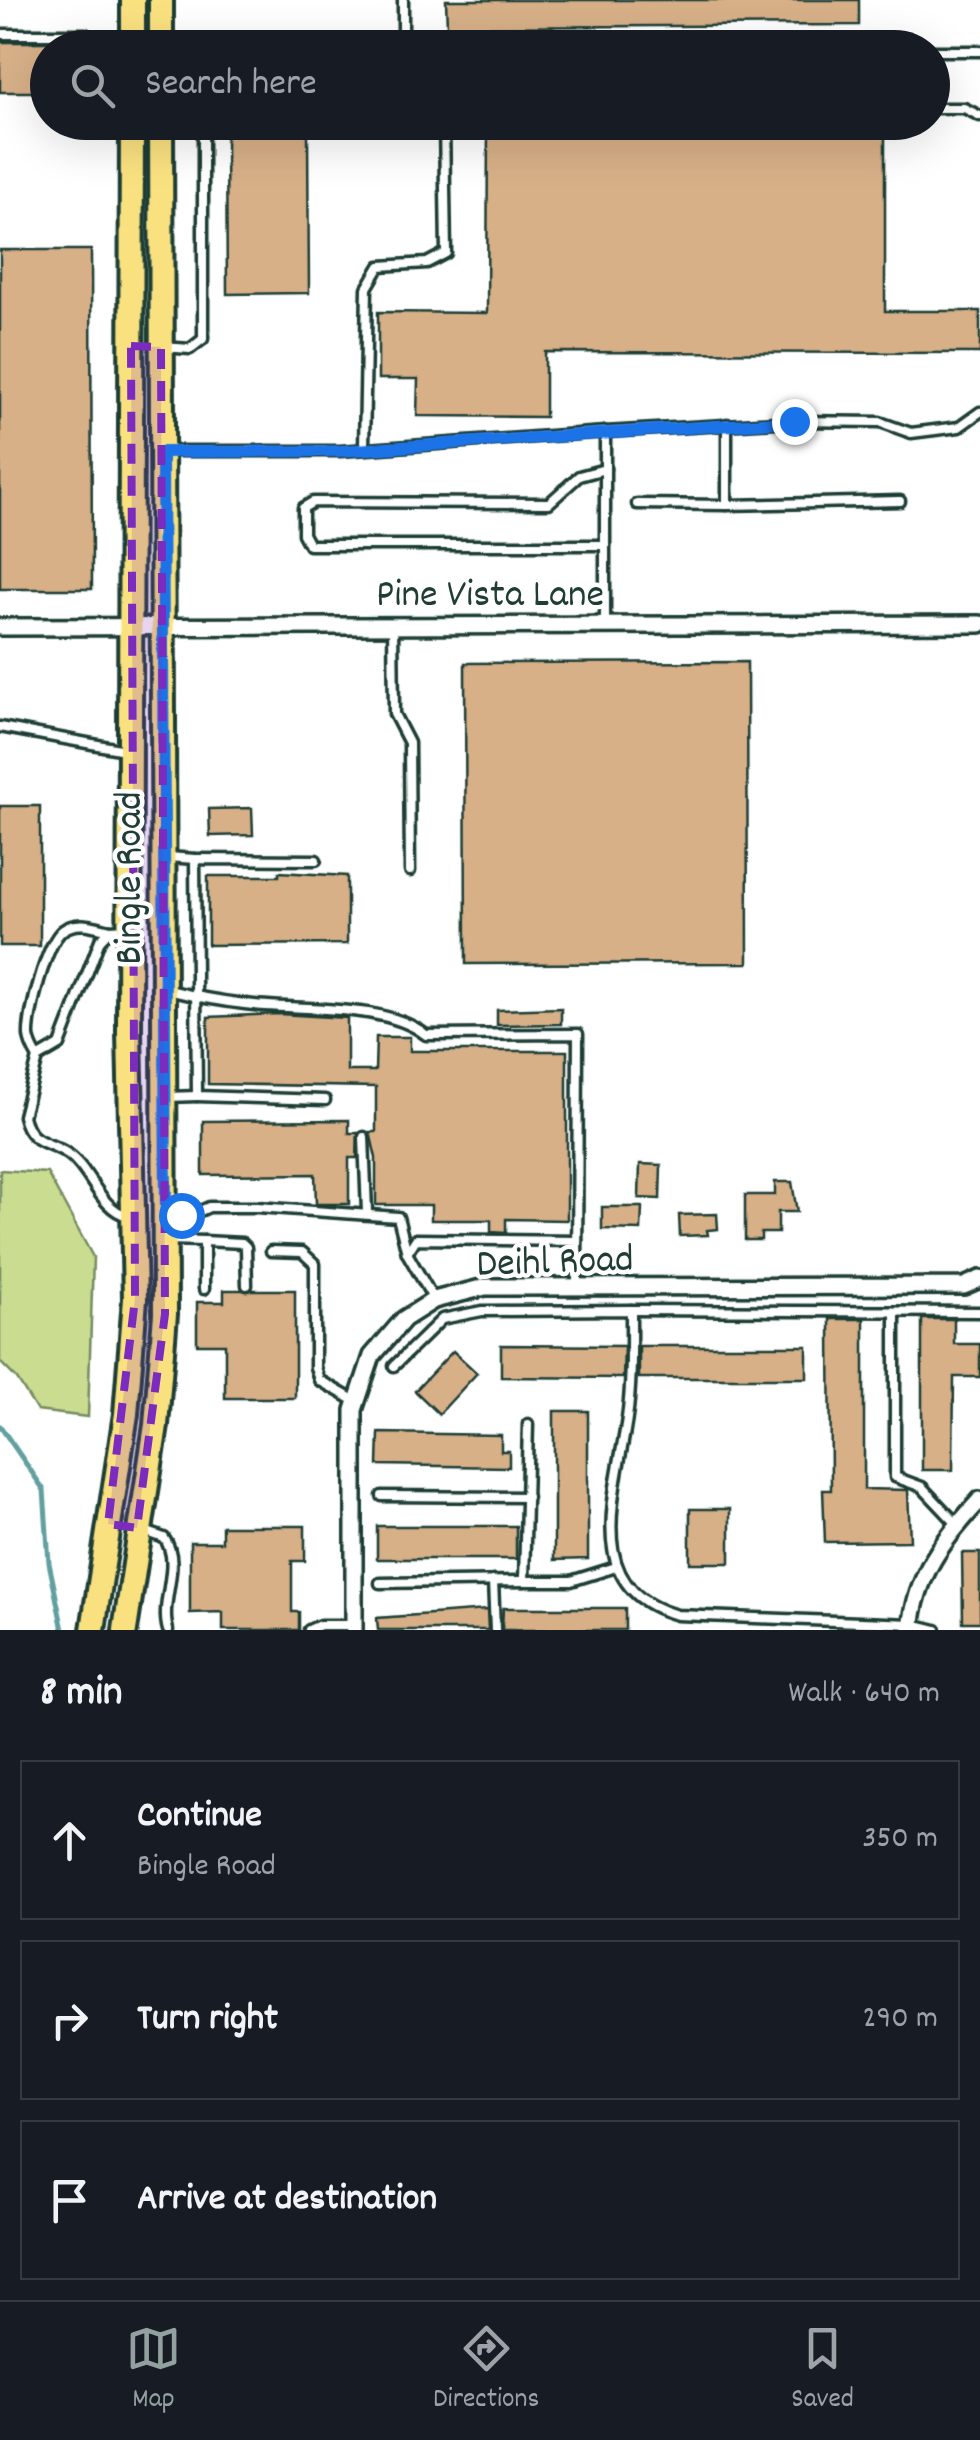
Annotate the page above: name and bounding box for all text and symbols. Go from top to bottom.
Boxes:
search box [30,30,950,140]
icon: search [65,58,120,113]
text: Search here [145,58,317,113]
route end [772,399,818,445]
street label: Pine Vista Lane [376,569,604,626]
street label: Bingle Road [104,791,161,965]
route start [159,1193,205,1239]
street label: Deihl Road [476,1233,635,1296]
text: 8 min [40,1665,122,1725]
text: Walk · 640 m [788,1672,940,1718]
text: Continue [137,1790,262,1845]
icon: ahead [42,1813,97,1868]
text: 350 m [862,1817,938,1863]
text: Bingle Road [137,1845,276,1891]
icon: right [42,1993,97,2048]
text: Turn right [137,1993,278,2048]
text: 290 m [863,1997,938,2043]
icon: arrive [42,2173,97,2228]
text: Arrive at destination [137,2173,437,2228]
tab: Map [126,2321,181,2421]
tab: Directions [433,2321,539,2421]
tab: Saved [791,2321,854,2421]

